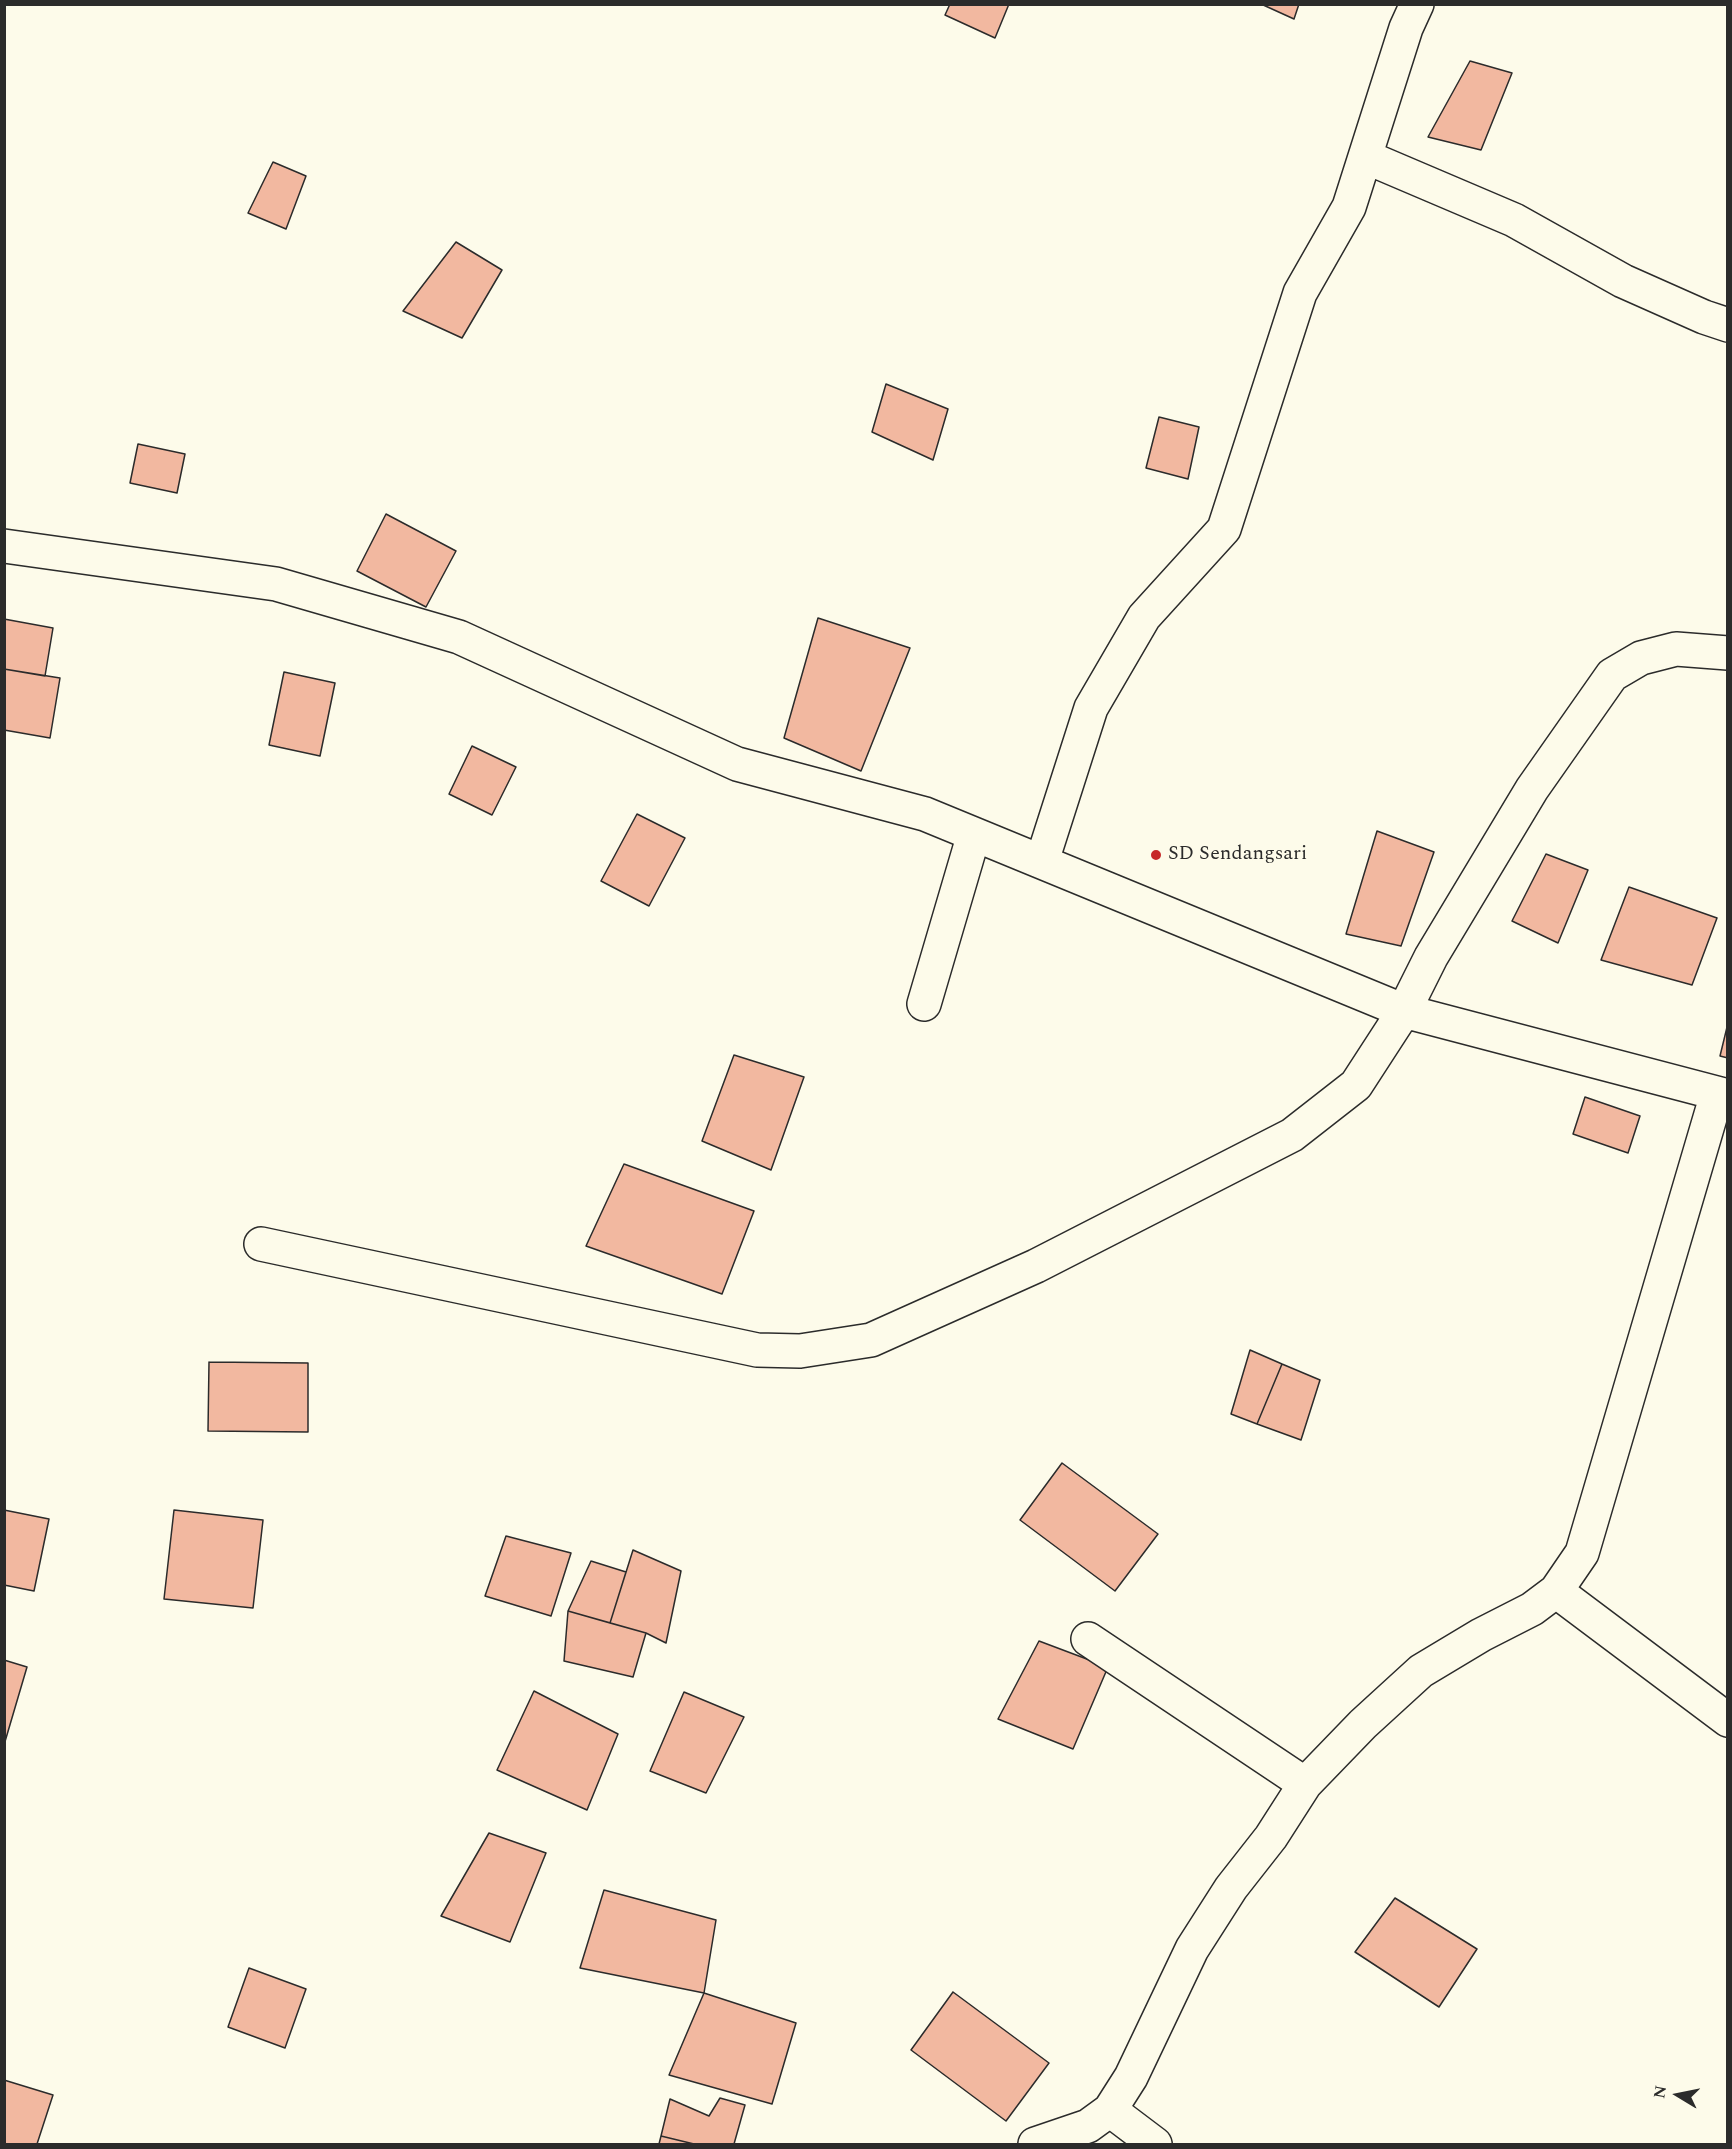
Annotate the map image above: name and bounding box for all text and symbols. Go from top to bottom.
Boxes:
place label: SD Sendangsari [1168,843,1307,867]
marker: SD Sendangsari [1149,848,1163,862]
north arrow [1648,2065,1708,2125]
text: N [1647,2083,1673,2100]

